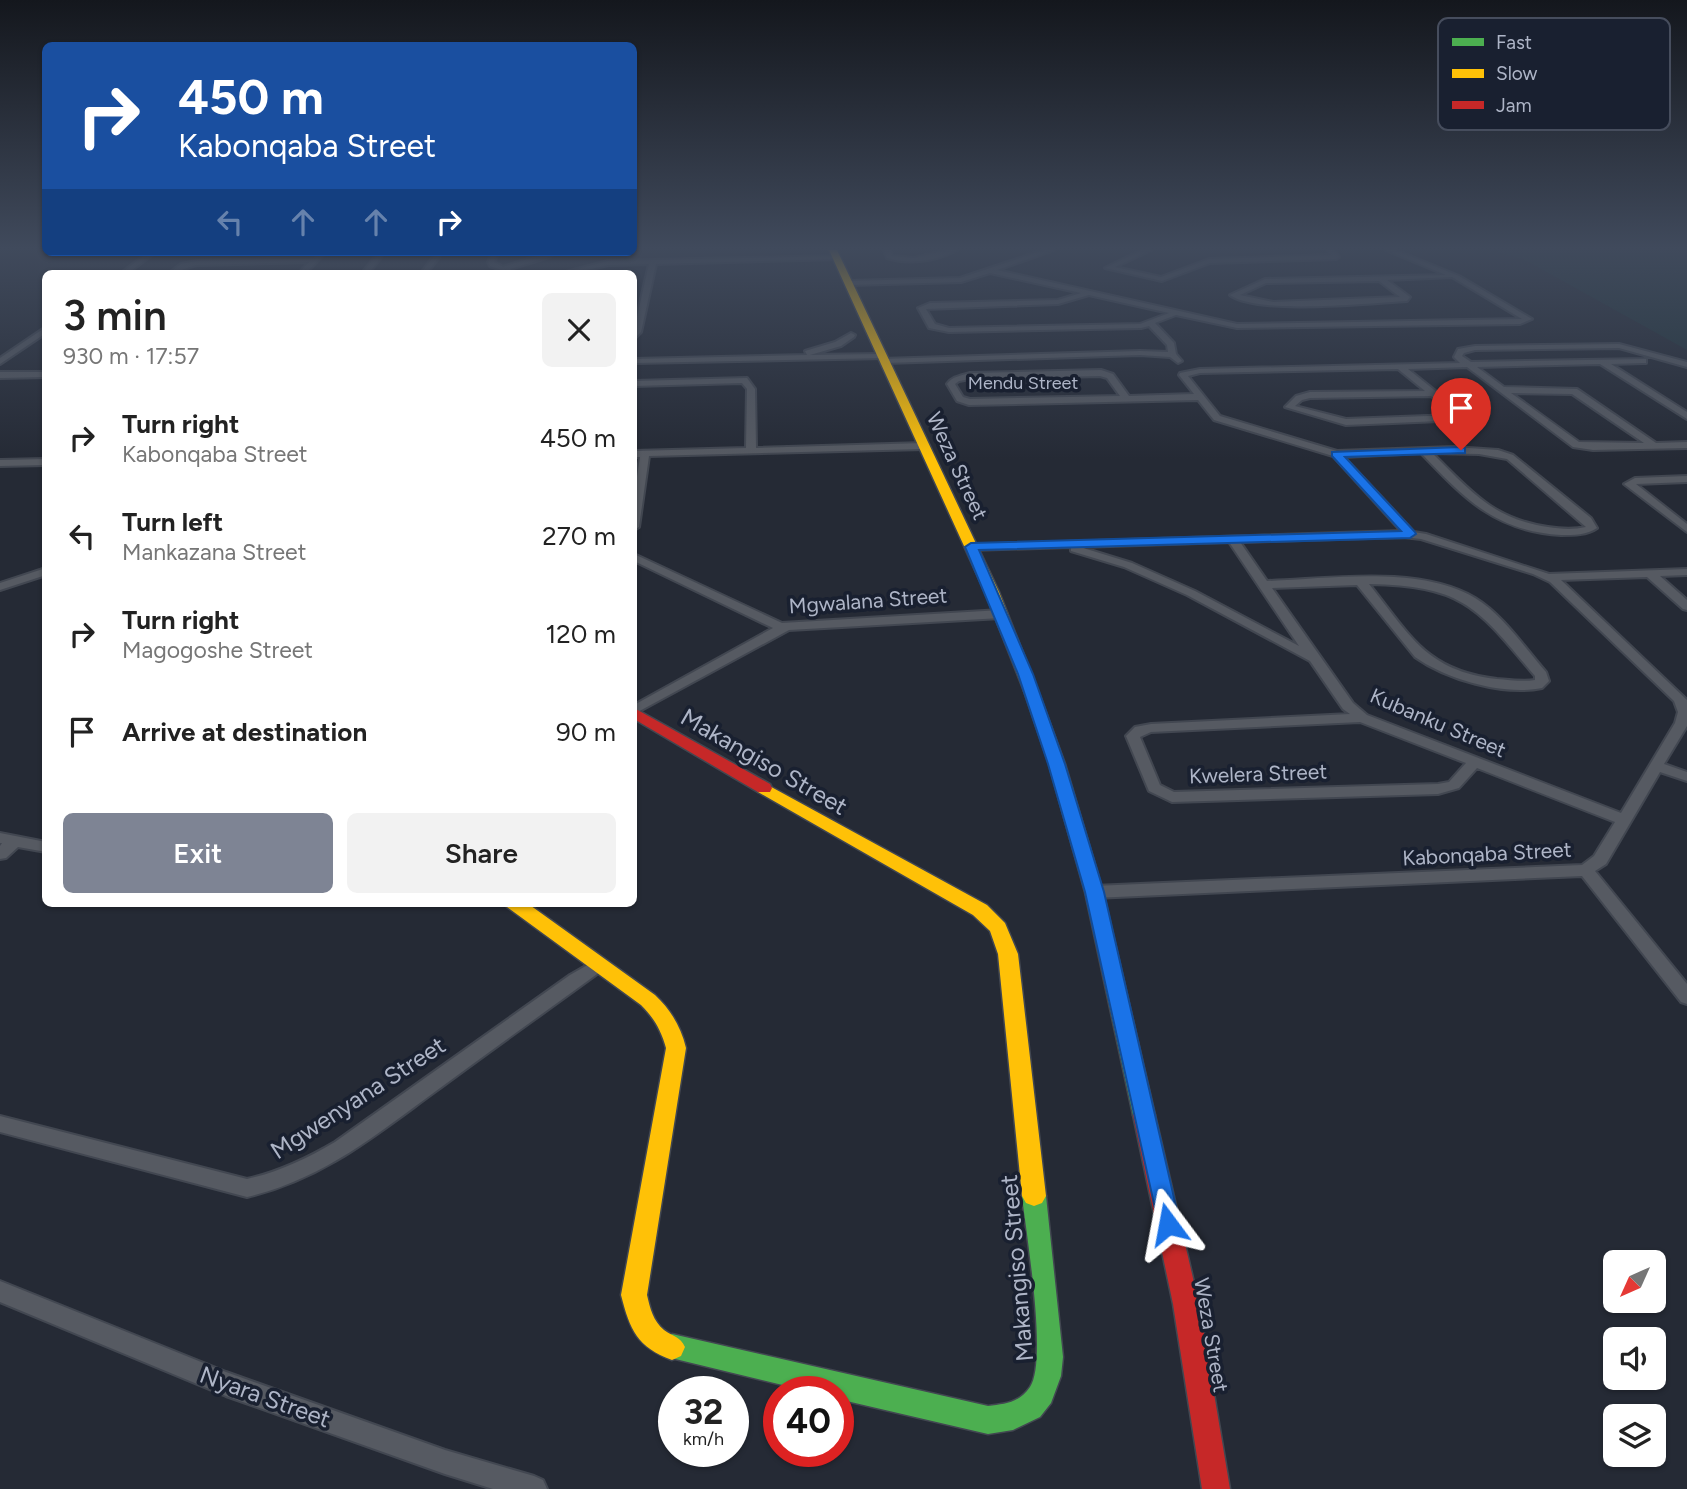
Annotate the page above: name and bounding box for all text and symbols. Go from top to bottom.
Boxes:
legend [1438,18,1670,130]
text: Fast [1496,31,1532,54]
text: Slow [1496,62,1538,85]
text: 450 m [178,67,324,126]
icon: right [63,70,154,161]
text: Jam [1496,94,1532,117]
text: Kabonqaba Street [178,127,436,165]
icon: left [211,203,249,241]
icon: ahead [284,203,322,241]
icon: ahead [357,203,395,241]
icon: right [430,203,468,241]
text: 3 min [63,290,167,341]
button: close [542,293,616,367]
text: 930 m · 17:57 [63,342,199,370]
street label: Mendu Street [968,372,1078,394]
pin [1431,378,1491,450]
icon: arrive [1442,389,1480,427]
text: Turn right [122,408,239,440]
street label: Weza Street [922,408,993,524]
icon: right [63,419,101,457]
text: 450 m [540,422,616,454]
text: Kabonqaba Street [122,440,308,468]
text: Turn left [122,506,223,538]
icon: left [63,517,101,555]
text: 270 m [542,520,616,552]
text: Mankazana Street [122,538,306,566]
street label: Mgwalana Street [788,582,948,619]
text: Turn right [122,604,239,636]
icon: right [63,615,101,653]
text: 120 m [546,618,616,650]
text: Magogoshe Street [122,636,313,664]
street label: Kubanku Street [1367,683,1510,762]
street label: Makangiso Street [676,702,853,821]
icon: arrive [63,713,101,751]
text: Arrive at destination [122,716,367,748]
text: 90 m [556,716,616,748]
street label: Kwelera Street [1188,759,1328,788]
button: Exit [63,813,333,893]
button: Share [347,813,616,893]
street label: Kabonqaba Street [1402,837,1572,870]
street label: Mgwenyana Street [265,1030,451,1165]
street label: Makangiso Street [994,1173,1039,1363]
position arrow [1131,1187,1205,1261]
north arrow [1603,1250,1666,1312]
map controls [1603,1250,1666,1467]
street label: Weza Street [1189,1276,1234,1394]
button: sound [1603,1327,1666,1390]
street label: Nyara Street [196,1360,334,1434]
speed limit sign: 40 [763,1376,854,1467]
text: 32 [684,1391,723,1433]
button: layers [1603,1404,1666,1467]
text: km/h [683,1428,724,1450]

